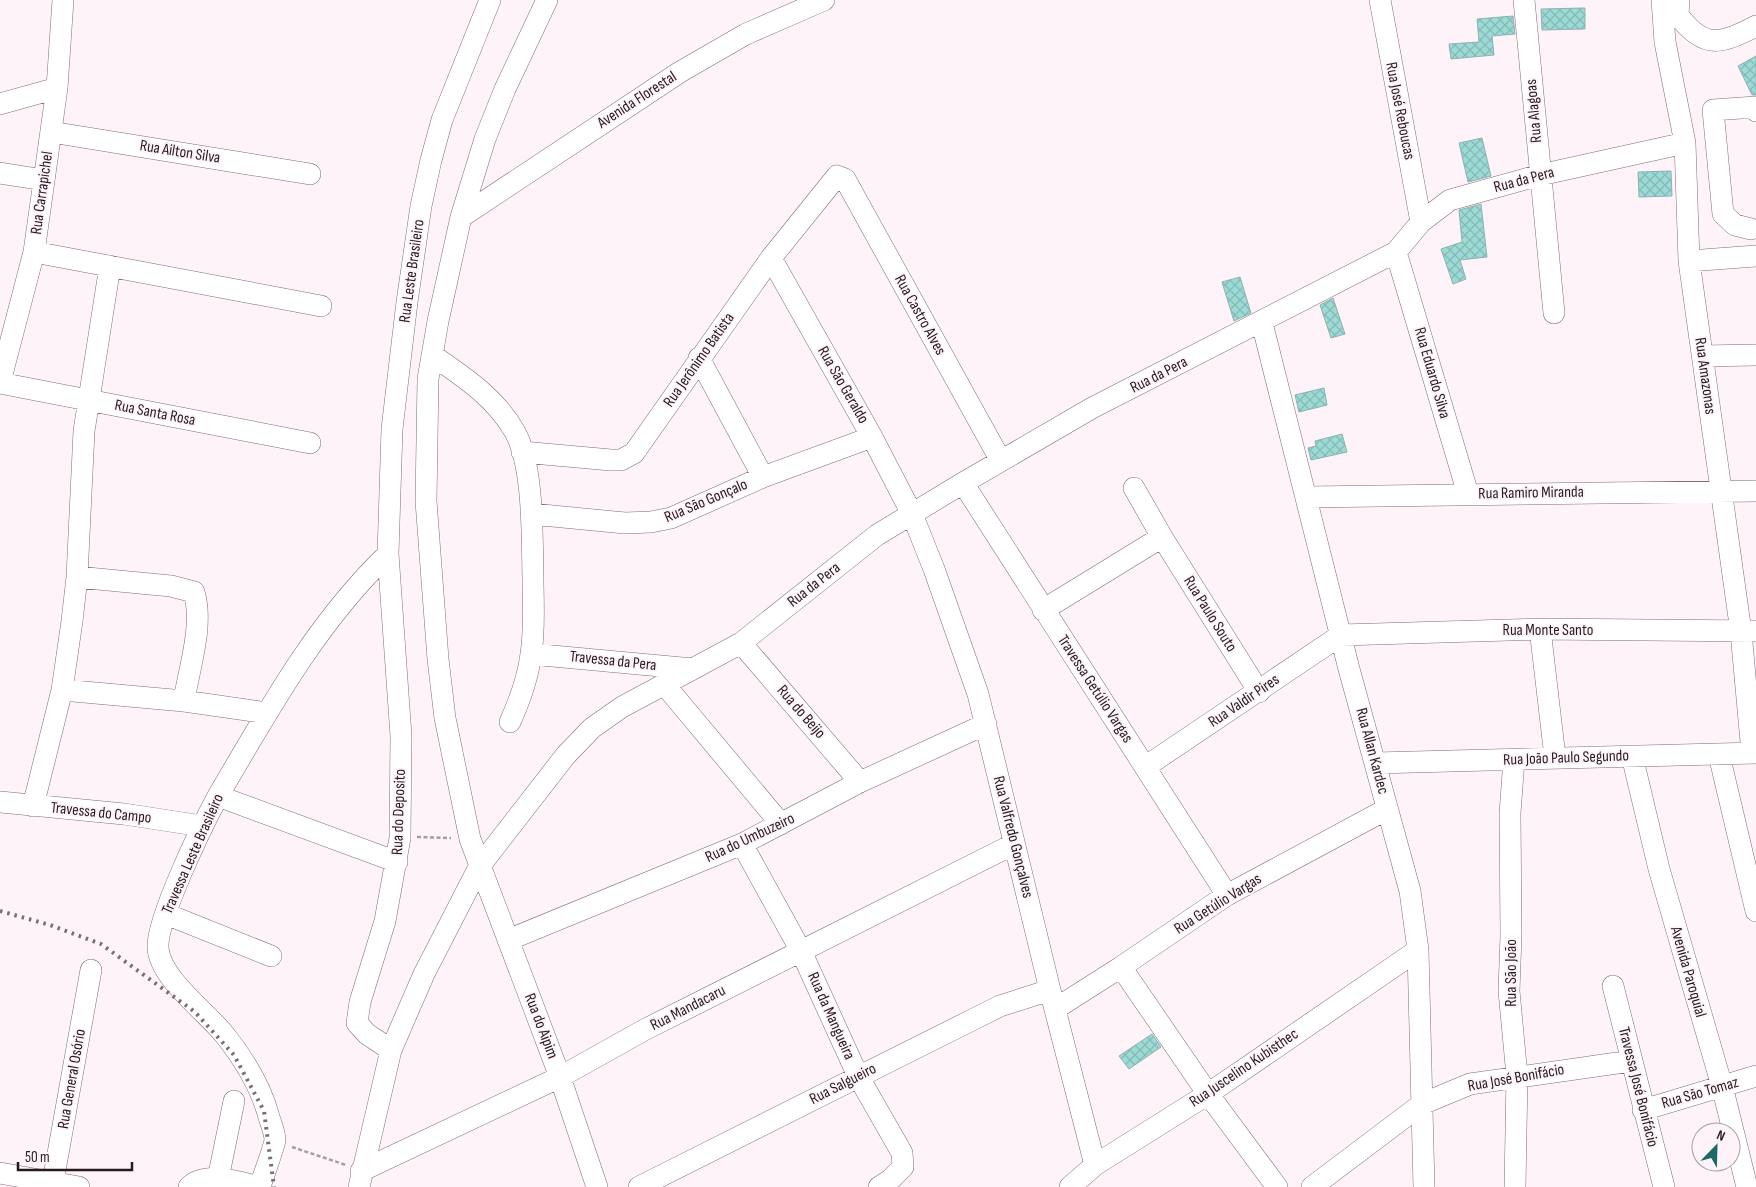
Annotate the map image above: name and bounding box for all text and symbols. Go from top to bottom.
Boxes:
street label: Rua José Reboucas [1381,61,1419,162]
street label: Avenida Florestal [593,67,680,133]
street label: Rua Alagoas [1522,78,1546,144]
street label: Rua Ailton Silva [138,136,222,168]
street label: Rua Carrapichel [27,150,57,236]
street label: Rua da Pera [1492,163,1556,197]
street label: Rua Leste Brasileiro [395,218,429,324]
street label: Rua Castro Alves [890,272,950,359]
street label: Rua Jerônimo Batista [659,309,739,411]
street label: Rua Eduardo Silva [1410,325,1454,421]
street label: Rua Amazonas [1690,336,1720,416]
street label: Rua São Geraldo [813,343,873,427]
street label: Rua da Pera [1127,352,1191,398]
street label: Rua Santa Rosa [113,396,197,430]
street label: Rua São Gonçalo [662,475,750,527]
street label: Rua Ramiro Miranda [1478,483,1584,503]
street label: Rua da Pera [784,558,844,612]
street label: Rua Paulo Souto [1179,573,1241,655]
street label: Rua Monte Santo [1503,621,1593,640]
street label: Travessa Getúlio Vargas [1053,632,1137,747]
street label: Travessa da Pera [569,647,657,675]
street label: Rua Valdir Pires [1205,670,1283,732]
street label: Rua do Beijo [773,681,829,743]
street label: Rua Allan Kardec [1351,706,1393,796]
street label: Rua João Paulo Segundo [1503,746,1629,770]
street label: Rua do Deposito [388,769,410,855]
street label: Rua Valfredo Gonçalves [989,774,1037,900]
street label: Travessa Leste Brasileiro [158,791,228,917]
street label: Travessa do Campo [50,798,152,828]
street label: Rua do Umbuzeiro [702,809,798,867]
street label: Rua Getúlio Vargas [1171,869,1265,938]
street label: Avenida Paroquial [1666,923,1710,1020]
street label: Rua São João [1502,939,1521,1007]
street label: Rua da Mangueira [803,969,859,1063]
street label: Rua Mandacaru [647,981,729,1035]
street label: Rua do Aipim [520,991,562,1061]
street label: Rua Juscelino Kubisthec [1186,1025,1302,1111]
street label: Travessa José Bonifácio [1614,1025,1662,1149]
street label: Rua General Osório [54,1028,90,1130]
street label: Rua Salgueiro [807,1059,879,1109]
street label: Rua José Bonifácio [1466,1060,1566,1096]
street label: Rua São Tomaz [1659,1073,1741,1113]
north arrow [1691,1122,1741,1172]
text: N [1714,1126,1728,1145]
scale bar [18,1140,131,1172]
text: 50 m [25,1148,50,1167]

